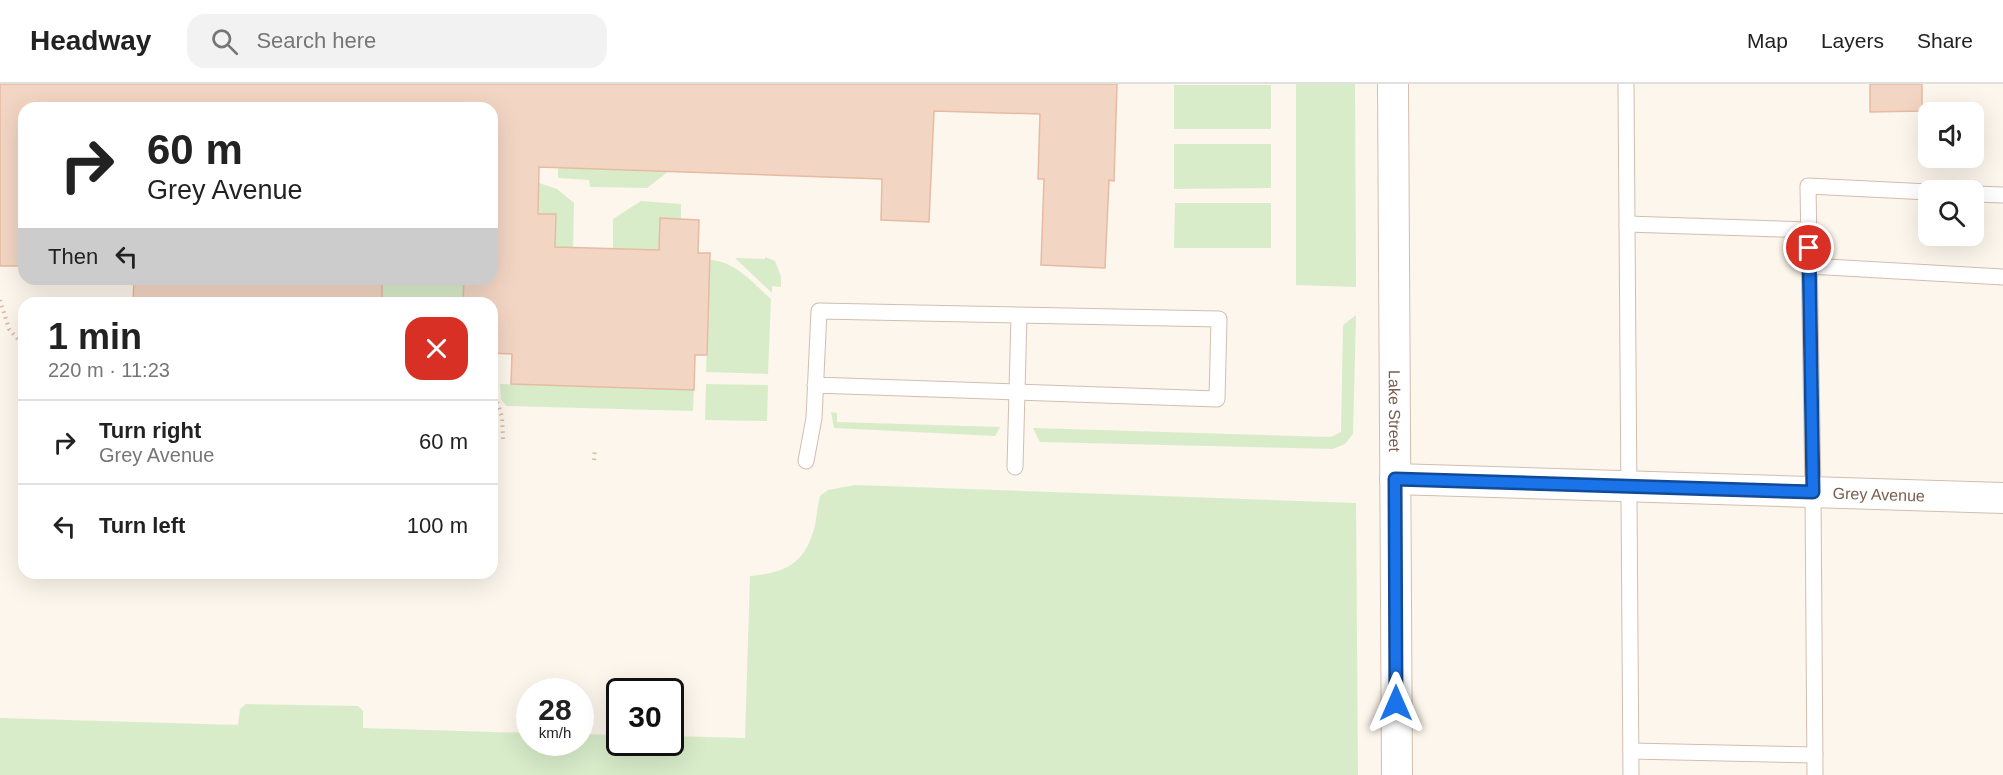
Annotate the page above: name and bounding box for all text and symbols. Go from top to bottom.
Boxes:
search box [187,14,607,68]
text: Headway [30,25,151,56]
icon: search [208,25,241,58]
text: Search here [256,28,376,53]
text: Map [1747,29,1788,52]
text: Layers [1821,29,1884,52]
text: Share [1917,29,1973,52]
map controls [1918,102,1984,246]
button: sound [1918,102,1984,168]
icon: right [48,126,126,204]
text: 60 m [147,126,243,173]
text: Grey Avenue [147,175,303,205]
button: search [1918,180,1984,246]
pin [1783,222,1834,273]
icon: arrive [1792,231,1825,264]
icon: left [110,240,143,273]
text: Then [48,244,98,269]
text: 1 min [48,316,142,357]
button: close [405,317,468,380]
text: 220 m · 11:23 [48,359,170,381]
street label: Lake Street [1386,370,1403,453]
text: Turn right [99,418,201,443]
icon: right [48,426,81,459]
text: 60 m [419,429,468,454]
text: Grey Avenue [99,444,214,466]
street label: Grey Avenue [1832,485,1925,505]
icon: left [48,510,81,543]
text: Turn left [99,513,185,538]
text: 100 m [407,513,468,538]
position arrow [1364,671,1428,735]
speed limit sign: 30 [606,678,684,756]
text: 28 [538,693,572,726]
text: km/h [539,724,571,741]

